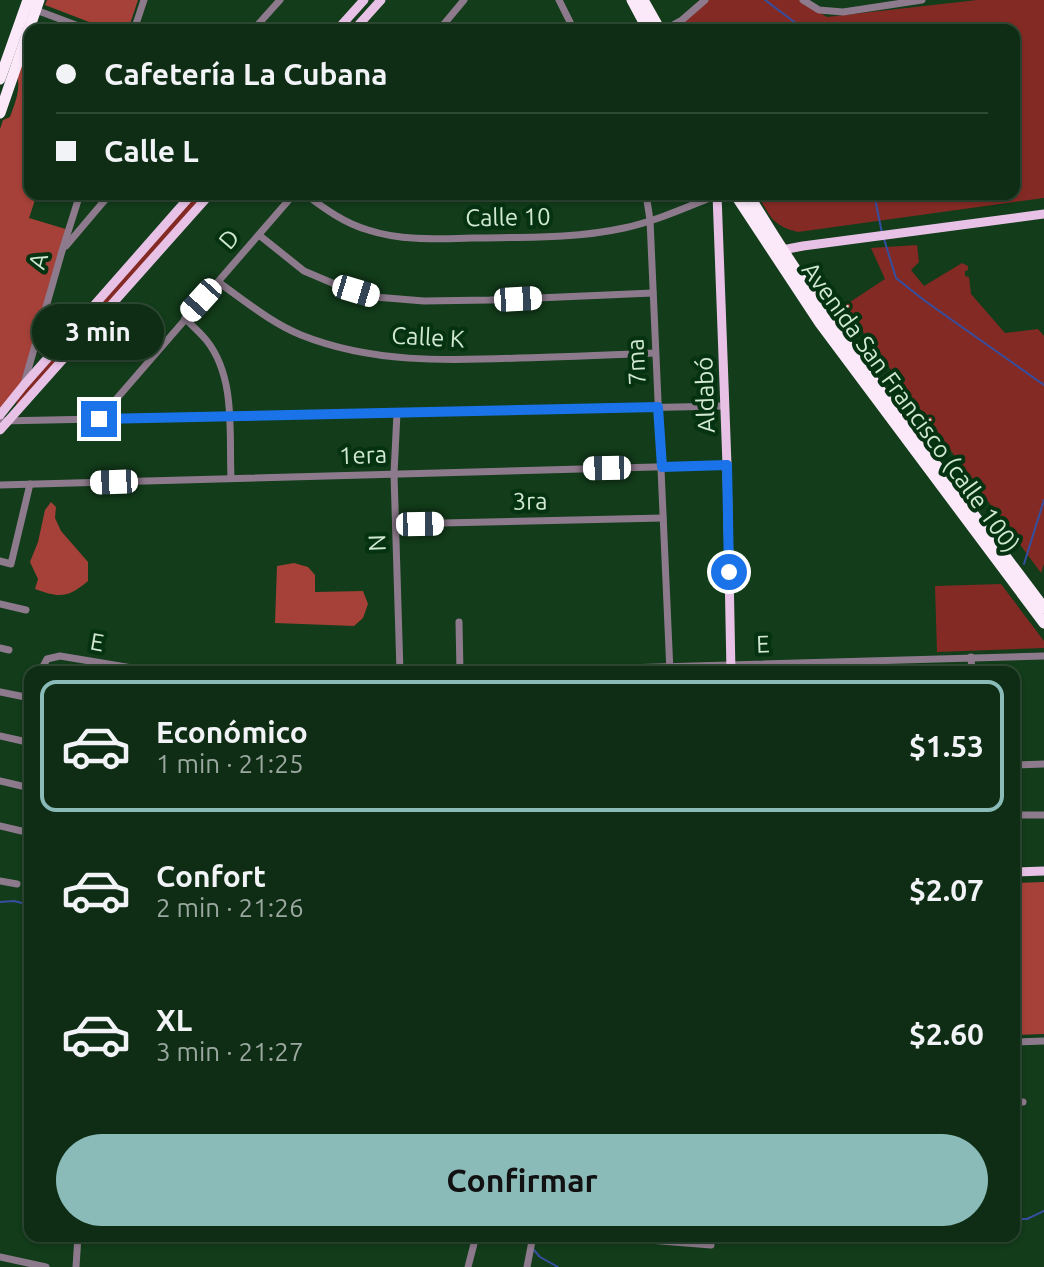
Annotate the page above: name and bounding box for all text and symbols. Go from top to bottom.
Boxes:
text: Cafetería La Cubana [104,57,388,91]
text: Calle L [104,134,199,168]
street label: Calle 10 [465,203,551,231]
street label: D [213,224,245,254]
street label: A [23,249,53,272]
street label: Avenida San Francisco (calle 100) [797,257,1025,557]
car [330,273,382,309]
car [176,274,226,326]
car [493,286,543,312]
callout: 3 min [33,303,165,359]
text: 3 min [65,317,131,346]
street label: Calle K [391,322,466,352]
street label: 7ma [621,338,651,386]
street label: Aldabó [690,356,720,434]
route end [81,401,117,437]
street label: 1era [338,441,388,469]
car [583,456,631,480]
car [90,469,138,495]
street label: 3ra [512,487,548,515]
car [396,512,444,536]
street label: N [363,534,391,552]
route start [711,554,747,590]
street label: E [88,628,106,656]
street label: E [756,630,770,658]
icon: car [60,710,132,782]
text: Económico [156,715,308,749]
text: $1.53 [909,729,984,763]
text: 1 min · 21:25 [156,749,304,778]
icon: car [60,854,132,926]
text: Confort [156,859,266,893]
text: $2.07 [909,873,984,907]
text: 2 min · 21:26 [156,893,304,922]
icon: car [60,998,132,1070]
text: XL [156,1003,192,1037]
text: $2.60 [909,1017,984,1051]
text: 3 min · 21:27 [156,1037,304,1066]
button: Confirmar [56,1134,988,1226]

